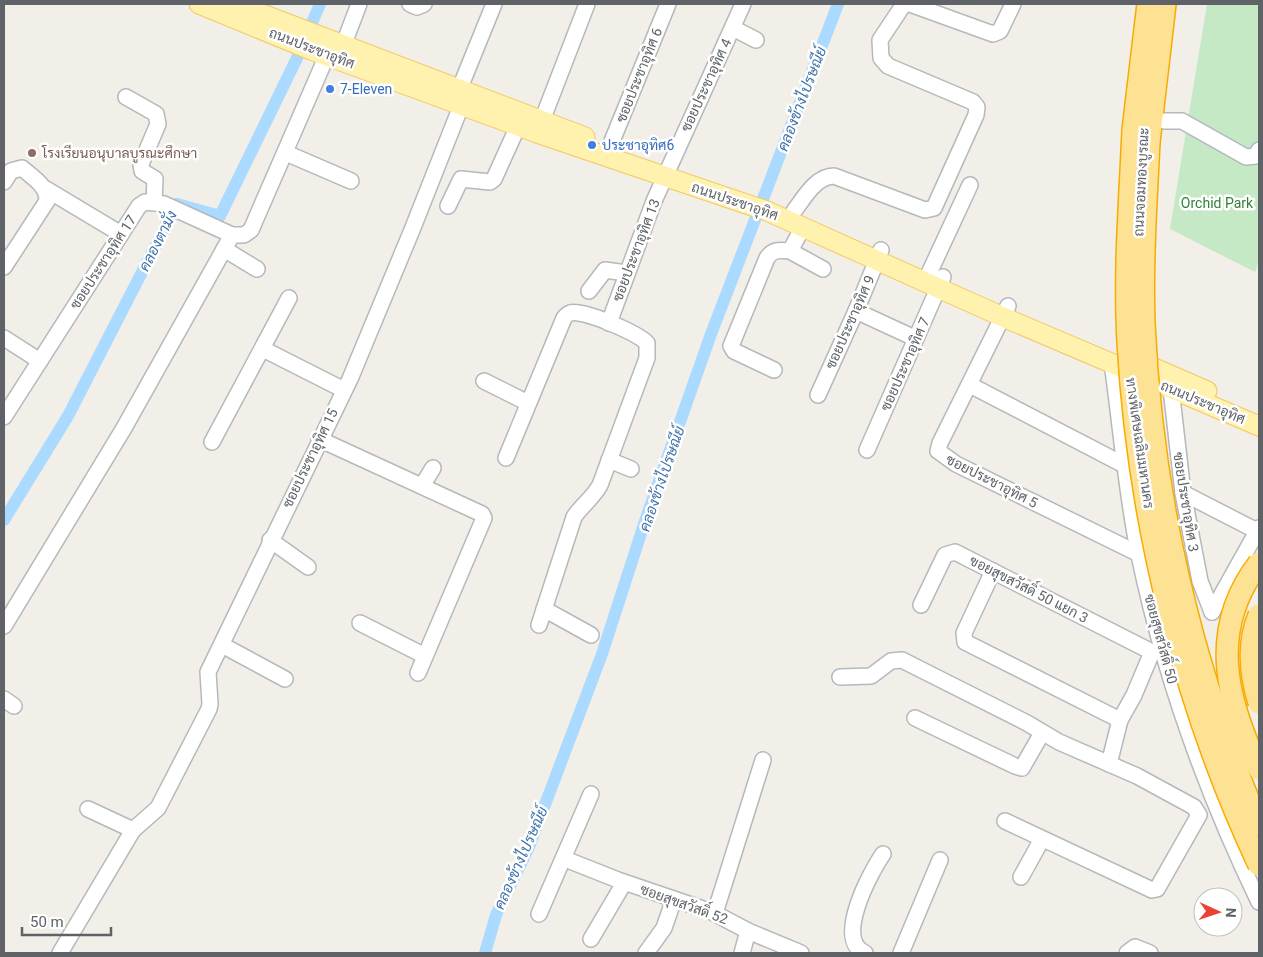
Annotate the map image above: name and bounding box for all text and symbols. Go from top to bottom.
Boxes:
street label: ถนนประชาอุทิศ [266,24,357,74]
street label: ซอยประชาอุทิศ 6 [613,25,667,125]
street label: ซอยประชาอุทิศ 4 [677,36,736,135]
water label: คลองข้างไปรษณีย์ [773,42,831,154]
place label: 7-Eleven [340,81,392,97]
marker: 7-Eleven [324,83,336,95]
street label: ถนนจอมทองบูรณะ [1130,127,1154,237]
place label: ประชาอุทิศ6 [602,137,675,155]
marker: ประชาอุทิศ6 [586,139,598,151]
place label: โรงเรียนอนุบาลบูรณะศึกษา [41,144,197,163]
marker: โรงเรียนอนุบาลบูรณะศึกษา [26,147,38,159]
street label: ถนนประชาอุทิศ [689,179,780,225]
park label: Orchid Park [1181,195,1254,211]
street label: ซอยประชาอุทิศ 13 [609,196,665,304]
water label: คลองตามั่ง [130,205,181,274]
street label: ซอยประชาอุทิศ 17 [67,212,141,313]
street label: ซอยประชาอุทิศ 9 [822,273,880,372]
street label: ซอยประชาอุทิศ 7 [877,315,935,414]
street label: ทางพิเศษเฉลิมมหานคร [1123,376,1157,510]
street label: ถนนประชาอุทิศ [1157,377,1248,429]
street label: ซอยประชาอุทิศ 15 [279,406,343,511]
water label: คลองข้างไปรษณีย์ [635,422,689,534]
street label: ซอยประชาอุทิศ 5 [943,451,1041,513]
street label: ซอยประชาอุทิศ 3 [1168,451,1202,553]
street label: ฃอยสุขสวัสดิ์ 50 แยก 3 [966,548,1093,628]
street label: ซอยสุขสวัสดิ์ 50 [1139,591,1185,686]
water label: คลองข้างไปรษณีย์ [489,802,553,912]
street label: ซอยสุขสวัสดิ์ 52 [637,877,732,929]
north arrow [1193,887,1243,937]
scale bar [22,904,111,936]
text: N [1223,907,1239,918]
text: 50 m [30,913,64,931]

